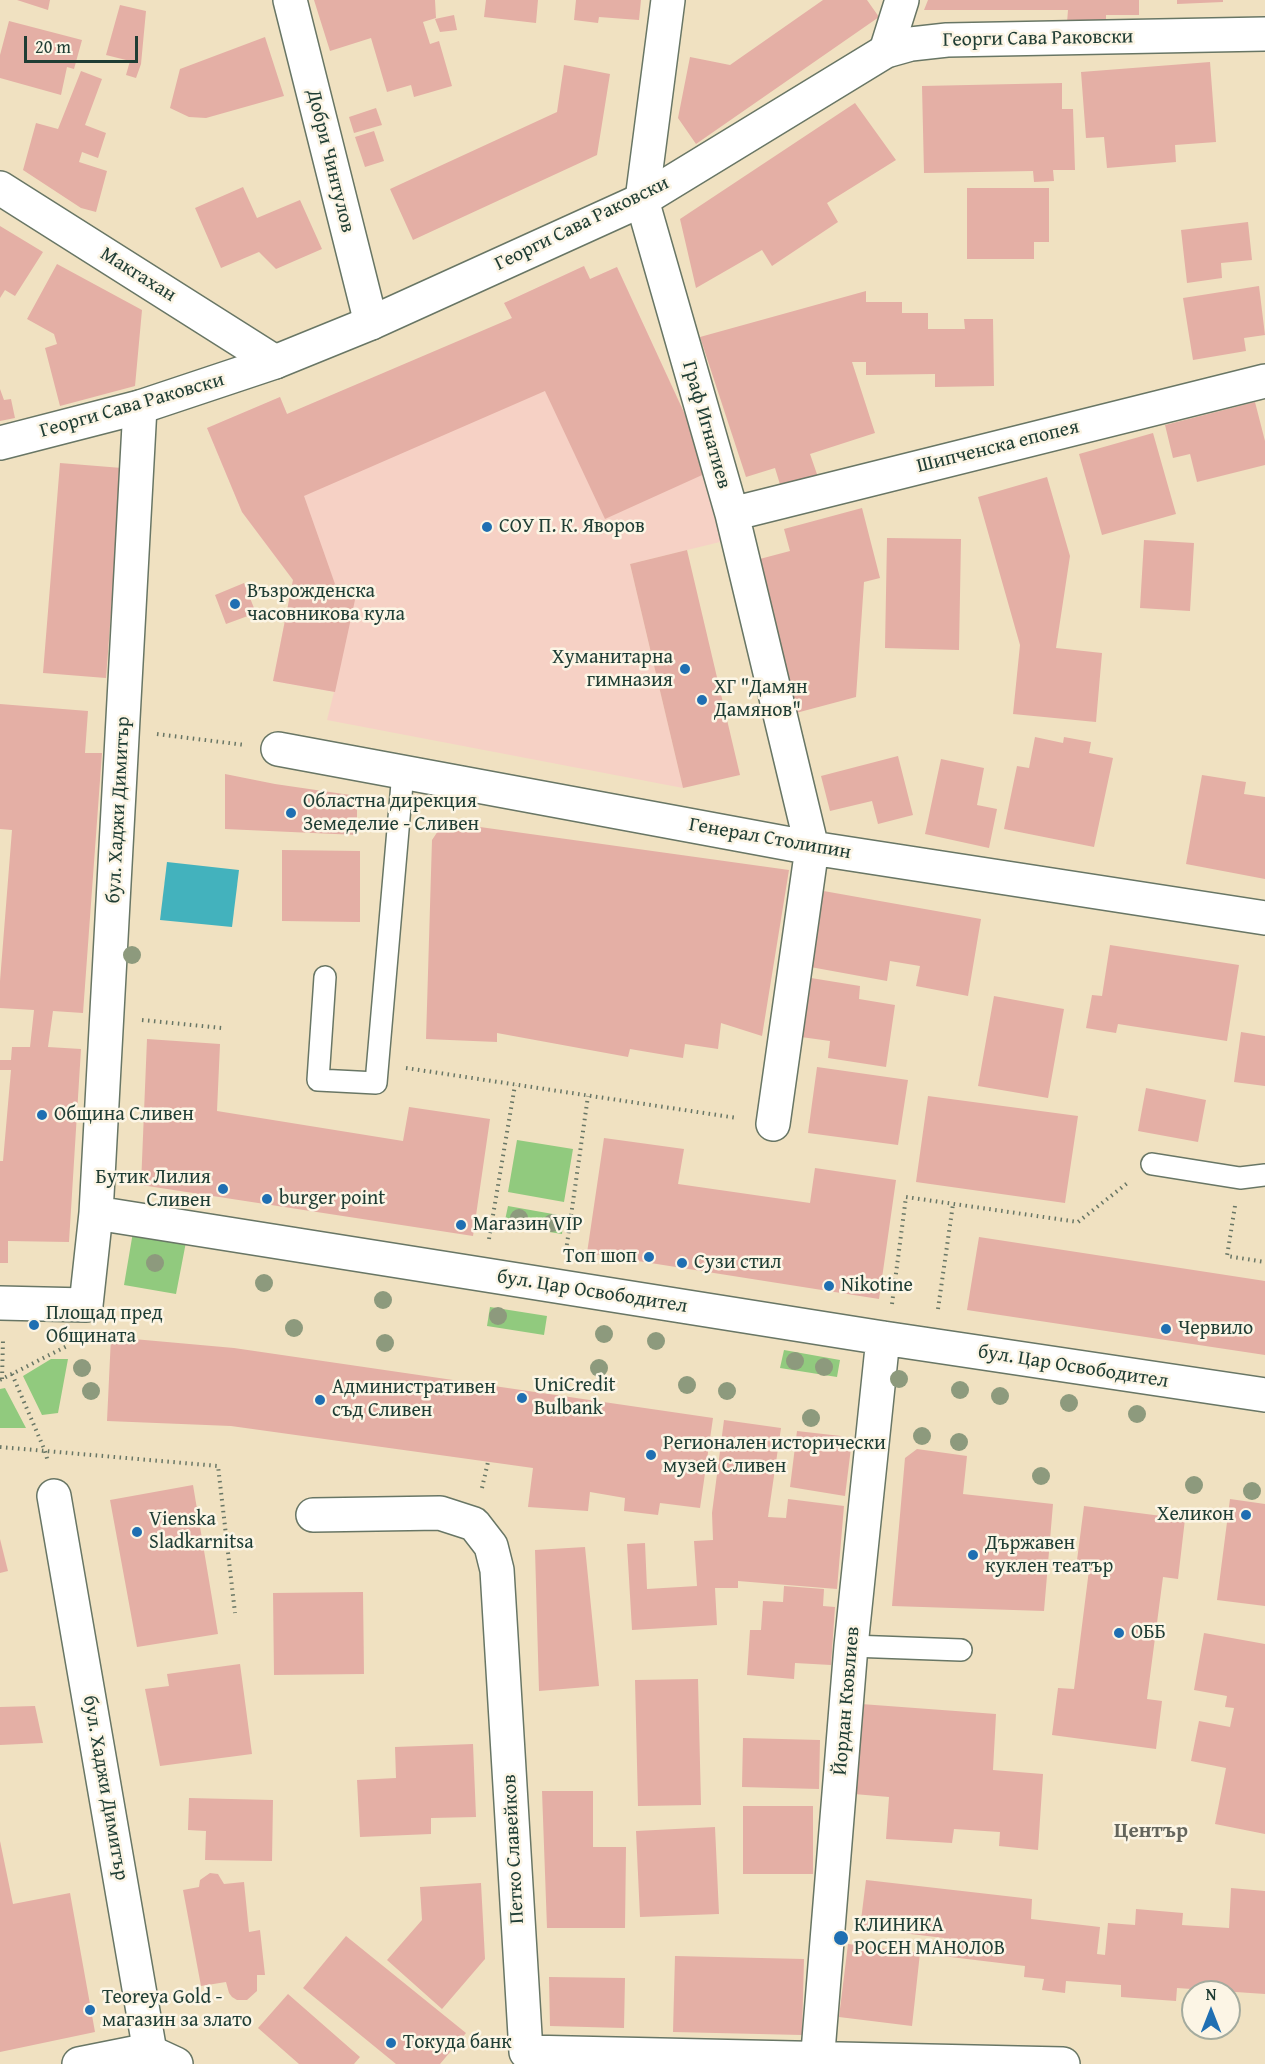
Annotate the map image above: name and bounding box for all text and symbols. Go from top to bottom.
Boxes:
scale bar [27,24,141,62]
street label: Георги Сава Раковски [942,25,1134,53]
text: 20 m [35,33,71,60]
street label: Добри Чинтулов [301,87,359,235]
street label: Георги Сава Раковски [491,171,673,277]
street label: Макгахан [96,242,180,308]
street label: Граф Игнатиев [676,358,736,492]
street label: Георги Сава Раковски [37,368,227,444]
street label: Шипченска епопея [914,415,1082,479]
place label: СОУ П. К. Яворов [499,515,645,539]
marker: СОУ П. К. Яворов [480,520,494,534]
place label: Възрожденска часовникова кула [247,580,405,627]
marker: Възрожденска часовникова кула [228,597,242,611]
place label: Хуманитарна гимназия [552,646,673,693]
marker: Хуманитарна гимназия [678,662,692,676]
place label: ХГ "Дамян Дамянов" [714,676,808,723]
marker: ХГ "Дамян Дамянов" [695,693,709,707]
street label: бул. Хаджи Димитър [102,716,136,904]
place label: Областна дирекция Земеделие - Сливен [303,790,479,837]
marker: Областна дирекция Земеделие - Сливен [284,806,298,820]
street label: Генерал Столипин [687,813,853,865]
place label: Община Сливен [54,1103,194,1127]
marker: Община Сливен [35,1108,49,1122]
place label: Бутик Лилия Сливен [95,1166,211,1213]
marker: Бутик Лилия Сливен [216,1182,230,1196]
place label: burger point [279,1187,385,1211]
marker: burger point [260,1192,274,1206]
place label: Магазин VIP [473,1213,583,1237]
marker: Магазин VIP [454,1218,468,1232]
place label: Топ шоп [563,1245,637,1269]
marker: Топ шоп [642,1250,656,1264]
place label: Сузи стил [694,1251,781,1275]
marker: Сузи стил [675,1256,689,1270]
street label: бул. Цар Освободител [495,1265,689,1319]
place label: Nikotine [841,1274,913,1298]
marker: Nikotine [822,1279,836,1293]
place label: Площад пред Общината [46,1302,163,1349]
place label: Червило [1178,1317,1253,1341]
marker: Площад пред Общината [27,1318,41,1332]
marker: Червило [1159,1322,1173,1336]
street label: бул. Цар Освободител [976,1340,1170,1394]
place label: UniCredit Bulbank [534,1374,616,1421]
place label: Административен съд Сливен [332,1376,496,1423]
marker: UniCredit Bulbank [515,1391,529,1405]
marker: Административен съд Сливен [313,1393,327,1407]
place label: Регионален исторически музей Сливен [663,1432,886,1479]
marker: Регионален исторически музей Сливен [644,1448,658,1462]
place label: Хеликон [1157,1503,1234,1527]
place label: Vienska Sladkarnitsa [149,1508,254,1555]
marker: Хеликон [1239,1508,1253,1522]
marker: Vienska Sladkarnitsa [130,1525,144,1539]
place label: Държавен куклен театър [985,1532,1113,1579]
marker: Държавен куклен театър [966,1548,980,1562]
place label: ОББ [1131,1621,1166,1645]
street label: Йордан Кювлиев [829,1626,865,1776]
marker: ОББ [1112,1626,1126,1640]
street label: бул. Хаджи Димитър [77,1694,133,1882]
street label: Петко Славейков [498,1774,530,1924]
district label: Център [1114,1819,1188,1845]
place label: КЛИНИКА РОСЕН МАНОЛОВ [854,1914,1005,1961]
marker: КЛИНИКА РОСЕН МАНОЛОВ [832,1929,850,1947]
north arrow [1181,1980,1241,2040]
text: N [1206,1982,1216,2006]
place label: Teoreya Gold - магазин за злато [102,1986,252,2033]
marker: Teoreya Gold - магазин за злато [83,2003,97,2017]
place label: Токуда банк [403,2031,512,2055]
marker: Токуда банк [384,2036,398,2050]

